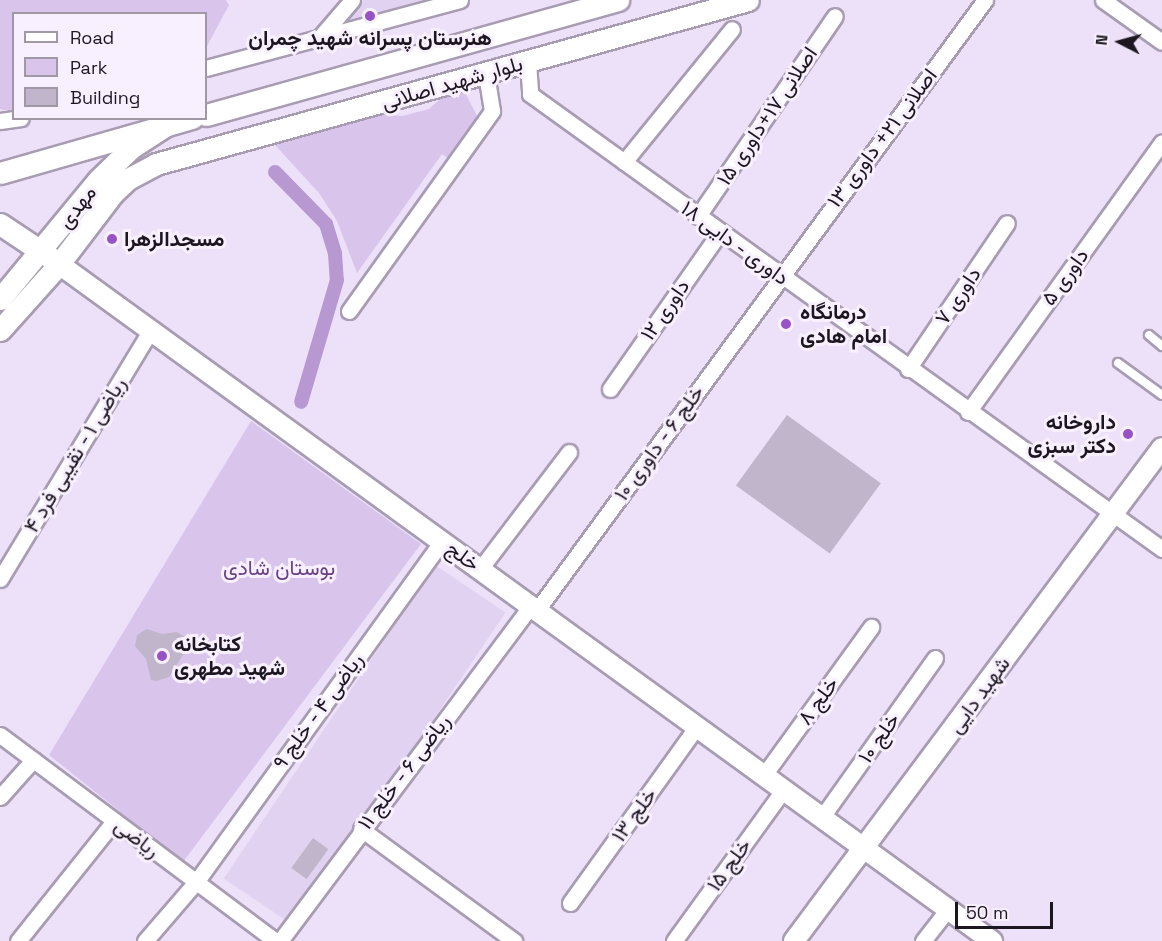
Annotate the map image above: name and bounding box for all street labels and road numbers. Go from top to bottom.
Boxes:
street label: اصلانی ۱۷+داوری ۱۵ [711,42,823,190]
street label: بلوار شهید اصلانی [379,51,525,115]
street label: اصلانی ۲۱+ داوری ۱۳ [822,64,942,212]
street label: مهدی [52,180,102,234]
street label: داوری - دایی ۱۸ [676,195,794,291]
street label: داوری ۵ [1036,244,1094,310]
street label: داوری ۷ [930,262,986,330]
street label: داوری ۱۲ [635,275,695,345]
street label: ریاضی ۱ - نقیبی فرد ۴ [18,372,132,538]
street label: خلج ۶ - داوری ۱۰ [608,380,710,506]
street label: خلج [441,535,485,577]
street label: ریاضی ۴ - خلج ۹ [267,647,369,775]
street label: شهید دایی [943,652,1015,738]
street label: خلج ۸ [792,672,844,730]
street label: خلج ۱۰ [853,708,905,768]
street label: ریاضی ۶ - خلج ۱۱ [352,709,456,835]
street label: خلج ۱۳ [606,783,662,847]
street label: ریاضی [109,813,165,863]
street label: خلج ۱۵ [701,834,757,896]

